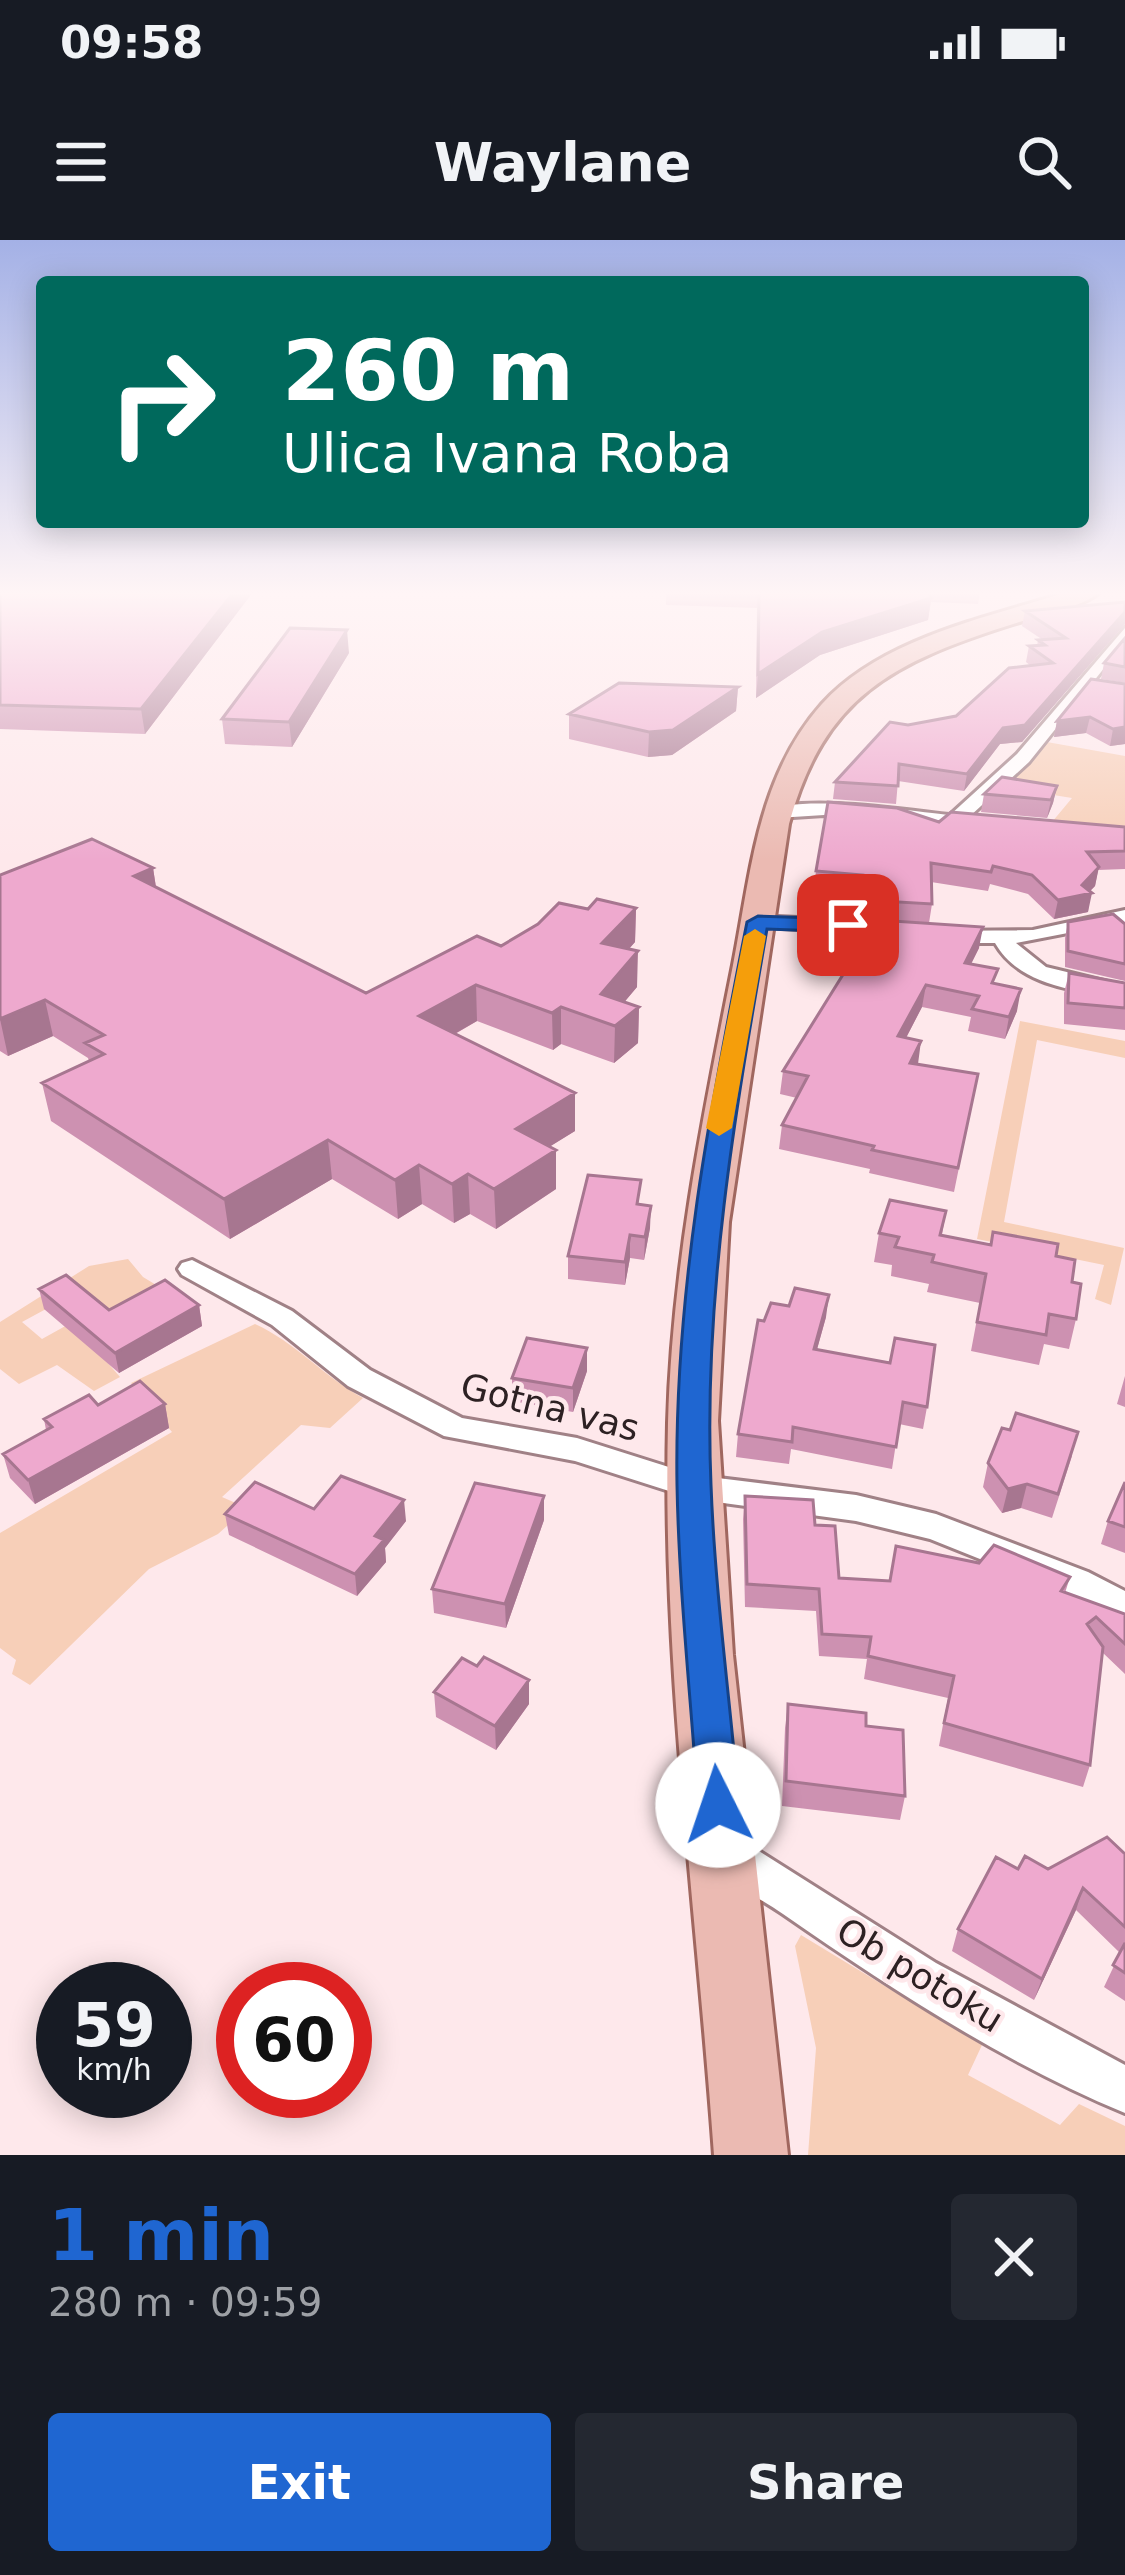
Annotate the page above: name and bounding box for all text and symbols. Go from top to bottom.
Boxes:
text: 09:58 [60,16,203,69]
icon: menu [48,129,114,195]
icon: search [1011,129,1077,195]
text: Waylane [434,131,691,194]
text: 260 m [282,322,574,420]
icon: right [84,324,240,480]
text: Ulica Ivana Roba [282,422,732,485]
pin [797,874,899,976]
icon: arrive [815,892,881,958]
street label: Gotna vas [457,1365,643,1449]
position arrow [655,1742,781,1868]
street label: Ob potoku [830,1909,1010,2041]
speed limit sign: 60 [216,1962,372,2118]
text: 59 [72,1990,156,2060]
text: km/h [76,2052,152,2087]
text: 1 min [48,2193,274,2277]
button: close [951,2194,1077,2320]
text: 280 m · 09:59 [48,2280,322,2325]
button: Exit [48,2413,551,2551]
button: Share [575,2413,1077,2551]

